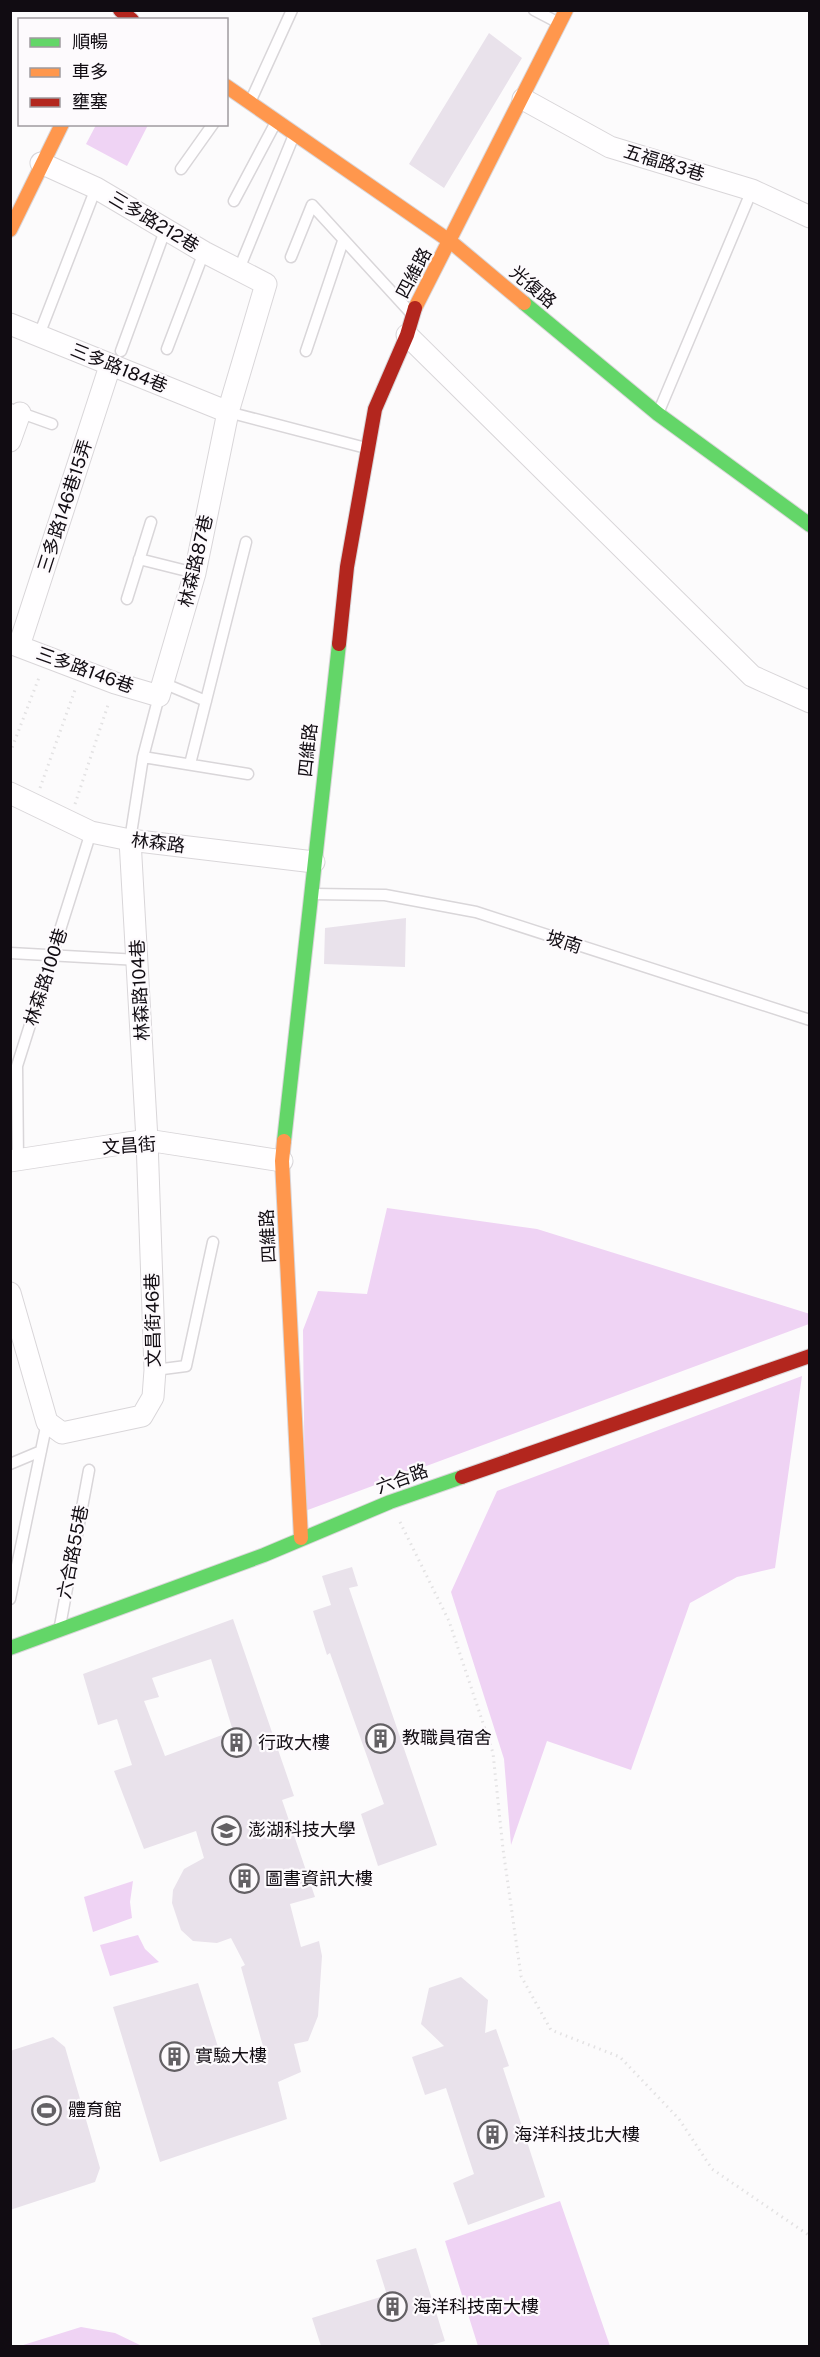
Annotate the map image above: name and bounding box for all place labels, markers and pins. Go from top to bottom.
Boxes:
building icon: 教職員宿舍 [365,1722,397,1754]
building icon: 行政大樓 [221,1727,253,1759]
place label: 教職員宿舍 [402,1727,492,1748]
place label: 行政大樓 [258,1732,330,1753]
school or university icon: 澎湖科技大學 [211,1814,243,1846]
place label: 澎湖科技大學 [248,1819,356,1840]
building icon: 圖書資訊大樓 [228,1863,260,1895]
place label: 圖書資訊大樓 [265,1868,373,1889]
building icon: 實驗大樓 [158,2040,190,2072]
place label: 實驗大樓 [195,2045,267,2066]
sports icon: 體育館 [31,2094,63,2126]
place label: 體育館 [68,2099,122,2120]
building icon: 海洋科技北大樓 [477,2119,509,2151]
place label: 海洋科技北大樓 [514,2124,640,2145]
building icon: 海洋科技南大樓 [376,2291,408,2323]
place label: 海洋科技南大樓 [413,2296,539,2317]

